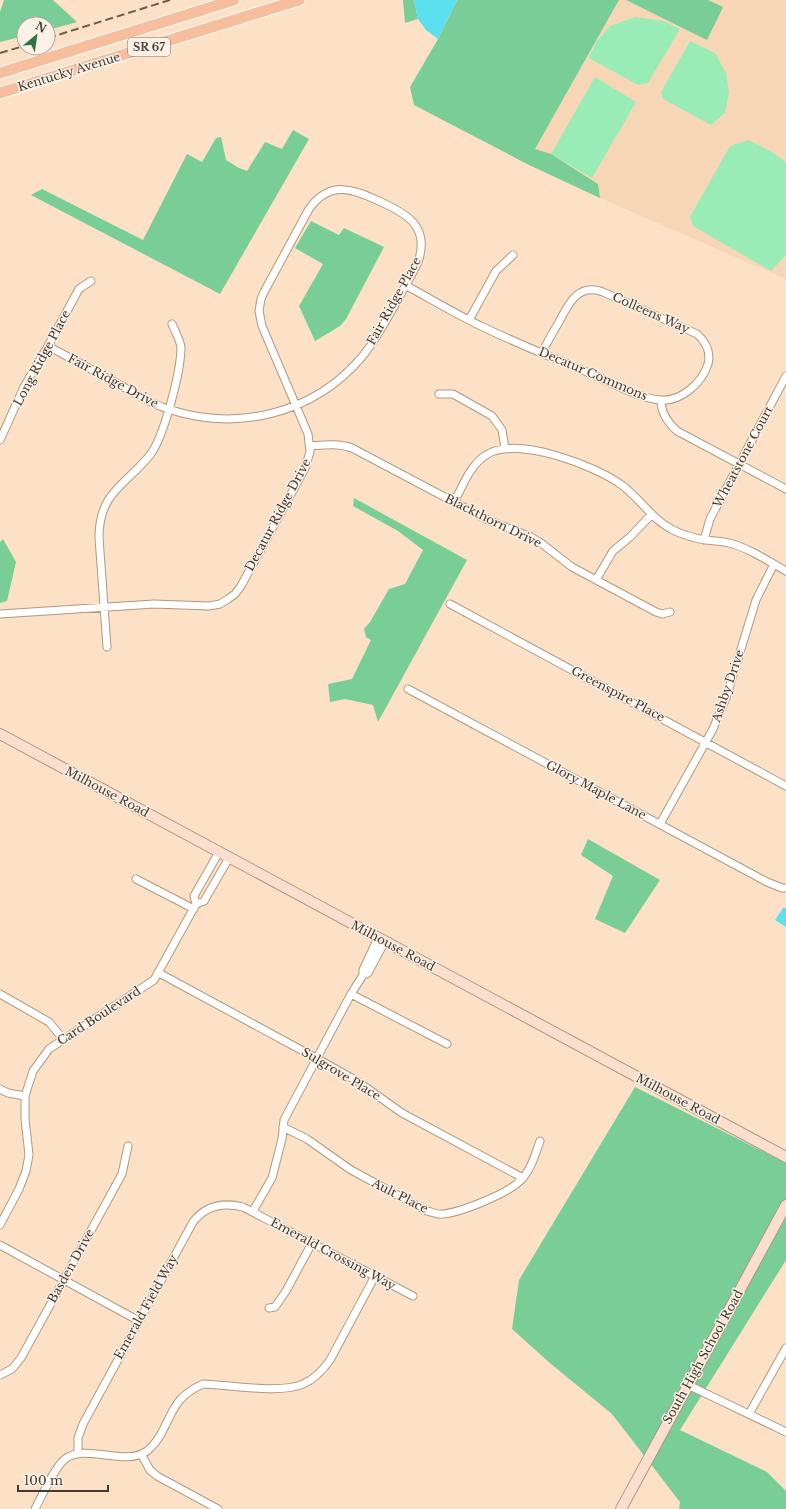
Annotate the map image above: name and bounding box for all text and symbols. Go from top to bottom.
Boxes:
north arrow [16,16,56,56]
text: N [33,19,49,36]
road number: SR 67 [128,38,170,56]
street label: Kentucky Avenue [16,49,122,94]
street label: Fair Ridge Place [363,254,424,347]
street label: Colleens Way [610,289,692,336]
street label: Long Ridge Place [10,307,73,408]
street label: Decatur Commons [537,344,650,403]
street label: Fair Ridge Drive [65,350,161,411]
street label: Wheatstone Court [709,403,776,511]
street label: Decatur Ridge Drive [242,456,314,574]
street label: Blackthorn Drive [442,491,544,551]
street label: Ashby Drive [708,648,747,725]
street label: Greenspire Place [569,663,668,725]
street label: Glory Maple Lane [544,757,649,822]
street label: Milhouse Road [63,763,152,820]
street label: Milhouse Road [349,917,438,974]
street label: Card Boulevard [54,983,143,1048]
street label: Sulgrove Place [299,1044,384,1103]
street label: Milhouse Road [634,1070,723,1127]
street label: Ault Place [369,1175,431,1216]
street label: Emerald Crossing Way [268,1214,399,1293]
street label: Basden Drive [44,1226,97,1305]
street label: Emerald Field Way [111,1252,181,1362]
street label: South High School Road [659,1287,746,1427]
scale bar [18,1467,108,1493]
text: 100 m [24,1473,63,1488]

